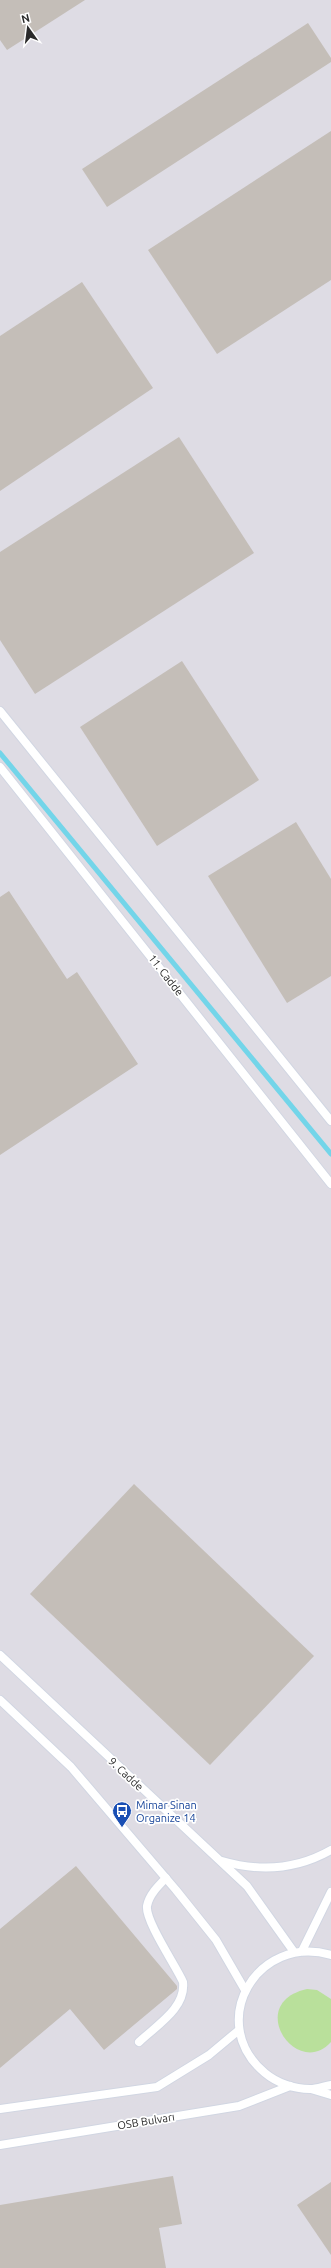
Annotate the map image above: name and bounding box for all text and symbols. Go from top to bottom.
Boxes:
north arrow [8,8,48,48]
text: N [20,11,31,25]
street label: 11. Cadde [146,952,186,998]
street label: 9. Cadde [106,1755,146,1793]
place label: Mimar Sinan Organize 14 [136,1799,197,1824]
bus stop icon: Mimar Sinan Organize 14 [111,1800,133,1828]
street label: OSB Bulvarı [117,2111,175,2131]

